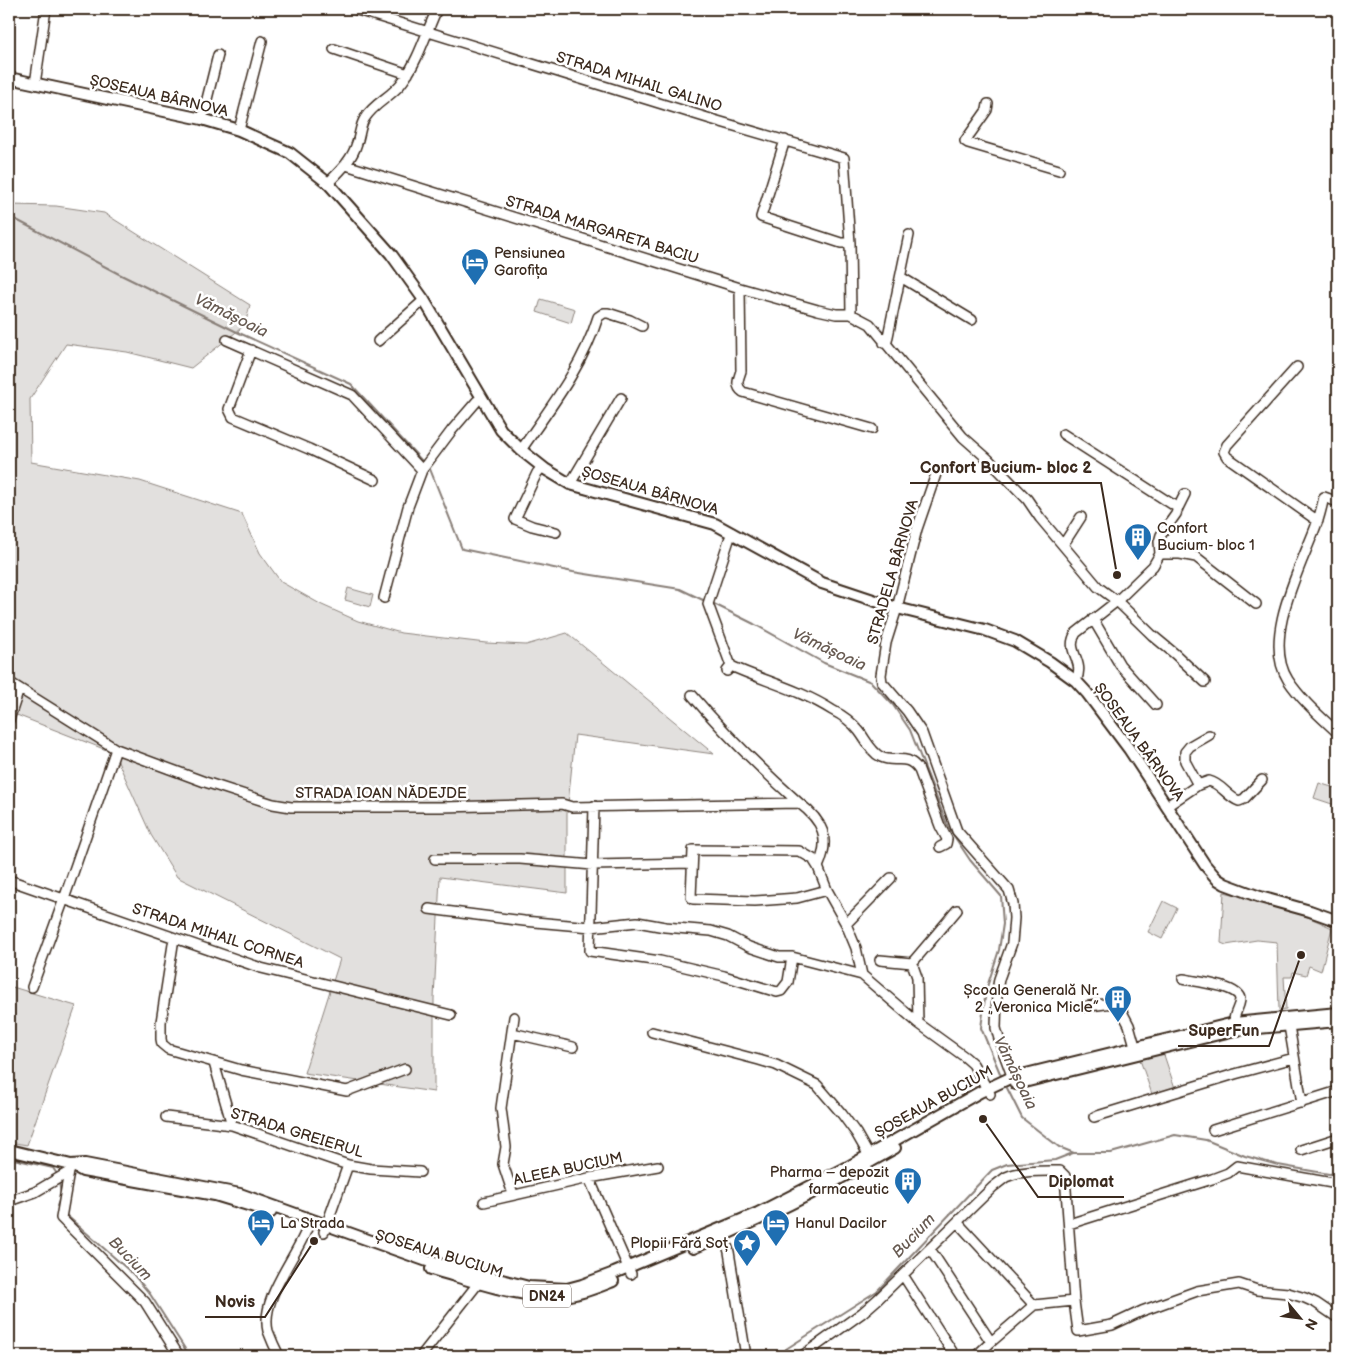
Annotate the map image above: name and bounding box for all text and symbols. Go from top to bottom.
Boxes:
street label: STRADA MIHAIL GALINO [554,48,724,116]
street label: ȘOSEAUA BÂRNOVA [88,71,231,121]
street label: STRADA MARGARETA BACIU [503,192,701,268]
place label: Pensiunea Garofița [494,244,565,280]
hotel icon: Pensiunea Garofița [460,247,490,286]
water label: Vămășoaia [191,290,271,342]
callout: Confort Bucium- bloc 2 [910,452,1101,483]
text: Confort Bucium- bloc 2 [920,459,1092,478]
street label: ȘOSEAUA BÂRNOVA [579,462,721,520]
street label: STRADELA BÂRNOVA [863,497,923,647]
place label: Confort Bucium- bloc 1 [1157,519,1255,555]
building icon: Confort Bucium- bloc 1 [1123,522,1153,561]
water label: Vămășoaia [789,625,869,675]
street label: ȘOSEAUA BÂRNOVA [1090,679,1189,806]
street label: STRADA IOAN NĂDEJDE [295,784,467,803]
street label: STRADA MIHAIL CORNEA [130,899,307,973]
place label: Școala Generală Nr. 2 „Veronica Micle” [963,981,1099,1017]
building icon: Școala Generală Nr. 2 „Veronica Micle” [1103,984,1133,1023]
callout: SuperFun [1178,1015,1269,1046]
text: SuperFun [1188,1022,1260,1041]
water label: Vămășoaia [989,1033,1041,1113]
street label: ȘOSEAUA BUCIUM [871,1062,997,1142]
street label: STRADA GREIERUL [228,1104,366,1162]
street label: ALEEA BUCIUM [512,1148,624,1190]
place label: Pharma – depozit farmaceutic [770,1163,889,1199]
building icon: Pharma – depozit farmaceutic [893,1166,923,1205]
callout: Diplomat [1038,1166,1124,1197]
text: Diplomat [1048,1173,1114,1192]
hotel icon: La Strada [246,1208,276,1247]
hotel icon: Hanul Dacilor [761,1208,791,1247]
water label: Bucium [888,1210,940,1262]
place label: La Strada [280,1214,345,1233]
place label: Hanul Dacilor [795,1214,887,1233]
street label: ȘOSEAUA BUCIUM [373,1226,505,1282]
place icon: Plopii Fără Soț [732,1228,762,1267]
water label: Bucium [104,1233,156,1285]
place label: Plopii Fără Soț [630,1234,729,1253]
road number: DN24 [523,1284,571,1308]
callout: Novis [205,1286,265,1317]
north arrow [1274,1292,1324,1342]
text: Novis [215,1293,255,1312]
text: N [1301,1315,1321,1333]

